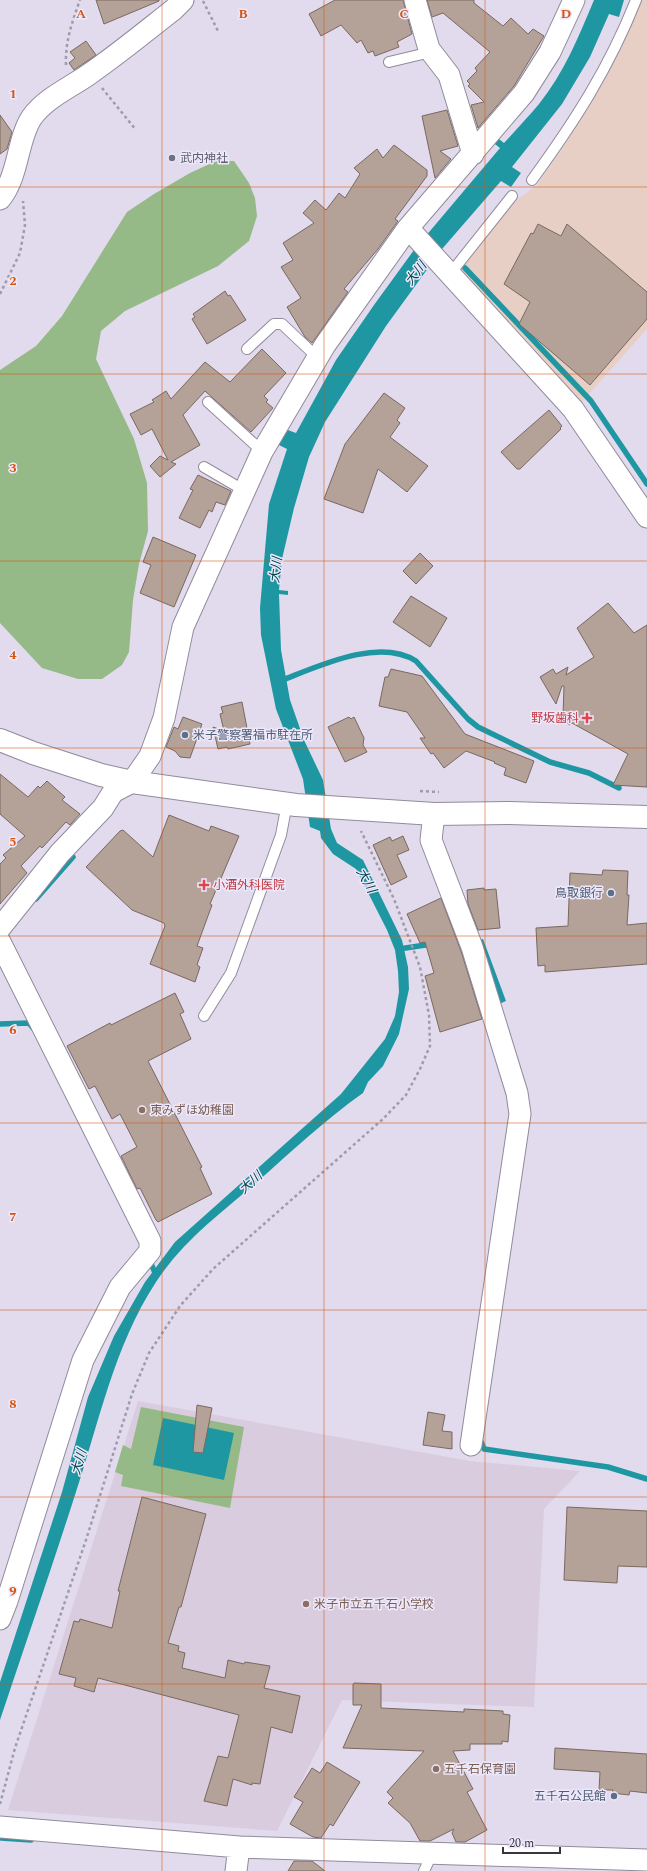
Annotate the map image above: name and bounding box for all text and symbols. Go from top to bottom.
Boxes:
text: A [76,4,86,24]
text: B [238,4,248,24]
text: C [399,4,409,24]
text: D [561,4,571,24]
text: 1 [9,84,17,104]
place label: 武内神社 [180,149,228,168]
marker: 武内神社 [167,153,177,163]
water label: 大川 [400,256,433,290]
text: 2 [9,271,17,291]
text: 3 [9,458,17,478]
water label: 大川 [264,554,288,584]
text: 4 [9,645,17,665]
place label: 野坂歯科 [531,709,579,728]
marker: 野坂歯科 [582,713,592,723]
place label: 米子警察署福市駐在所 [193,726,313,745]
marker: 米子警察署福市駐在所 [180,730,190,740]
text: 5 [9,832,17,852]
water label: 大川 [351,864,382,898]
place label: 小酒外科医院 [213,876,285,895]
marker: 小酒外科医院 [198,879,210,891]
place label: 鳥取銀行 [555,884,603,903]
marker: 鳥取銀行 [606,888,616,898]
text: 6 [9,1020,17,1040]
place label: 東みずほ幼稚園 [150,1101,234,1120]
marker: 東みずほ幼稚園 [137,1105,147,1115]
water label: 大川 [234,1165,269,1199]
text: 7 [9,1207,17,1227]
text: 8 [9,1394,17,1414]
water label: 大川 [66,1445,93,1478]
text: 9 [9,1581,17,1601]
place label: 米子市立五千石小学校 [314,1595,434,1614]
marker: 米子市立五千石小学校 [301,1599,311,1609]
place label: 五千石保育園 [444,1760,516,1779]
marker: 五千石保育園 [431,1764,441,1774]
place label: 五千石公民館 [534,1787,606,1806]
marker: 五千石公民館 [609,1791,619,1801]
scale bar [503,1829,560,1855]
text: 20 m [509,1834,534,1853]

